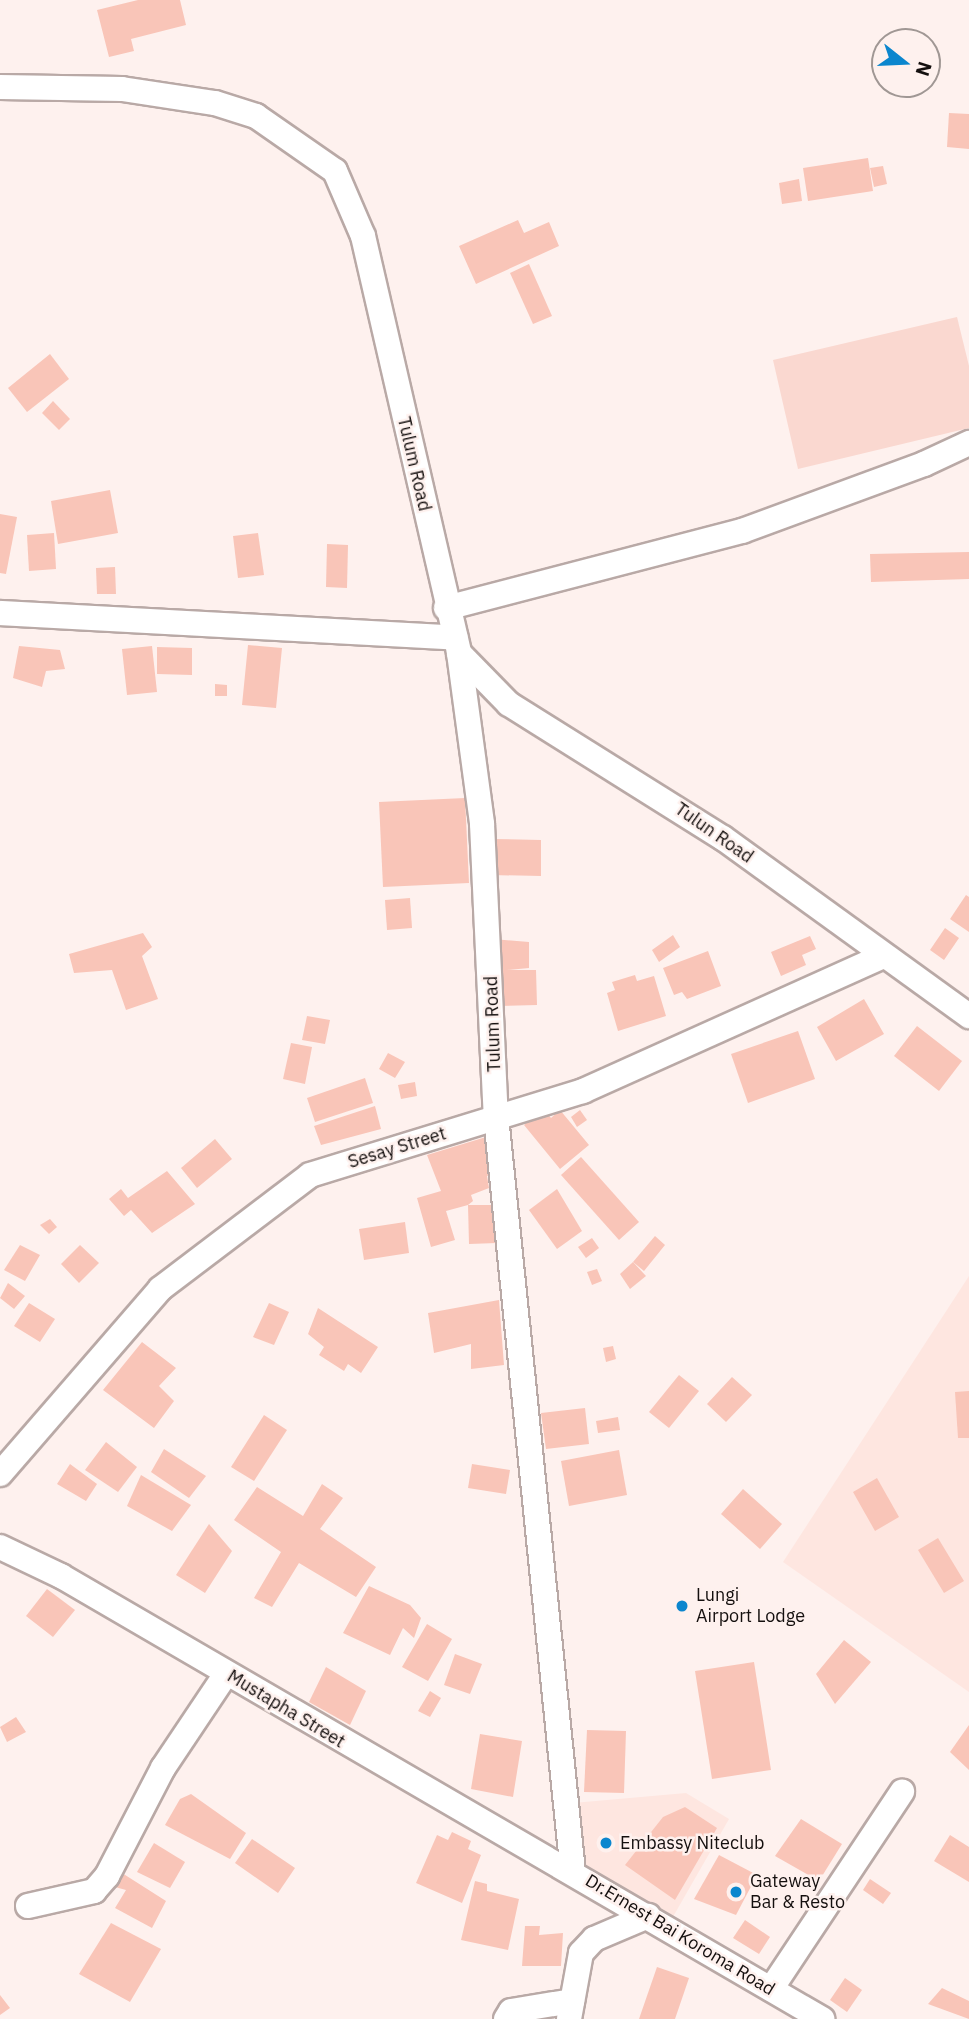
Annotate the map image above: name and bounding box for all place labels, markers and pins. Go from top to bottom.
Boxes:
place label: Lungi Airport Lodge [696,1585,805,1628]
marker: Lungi Airport Lodge [674,1598,690,1614]
place label: Embassy Niteclub [620,1832,765,1854]
marker: Embassy Niteclub [598,1835,614,1851]
place label: Gateway Bar & Resto [750,1871,845,1913]
marker: Gateway Bar & Resto [728,1884,744,1900]

